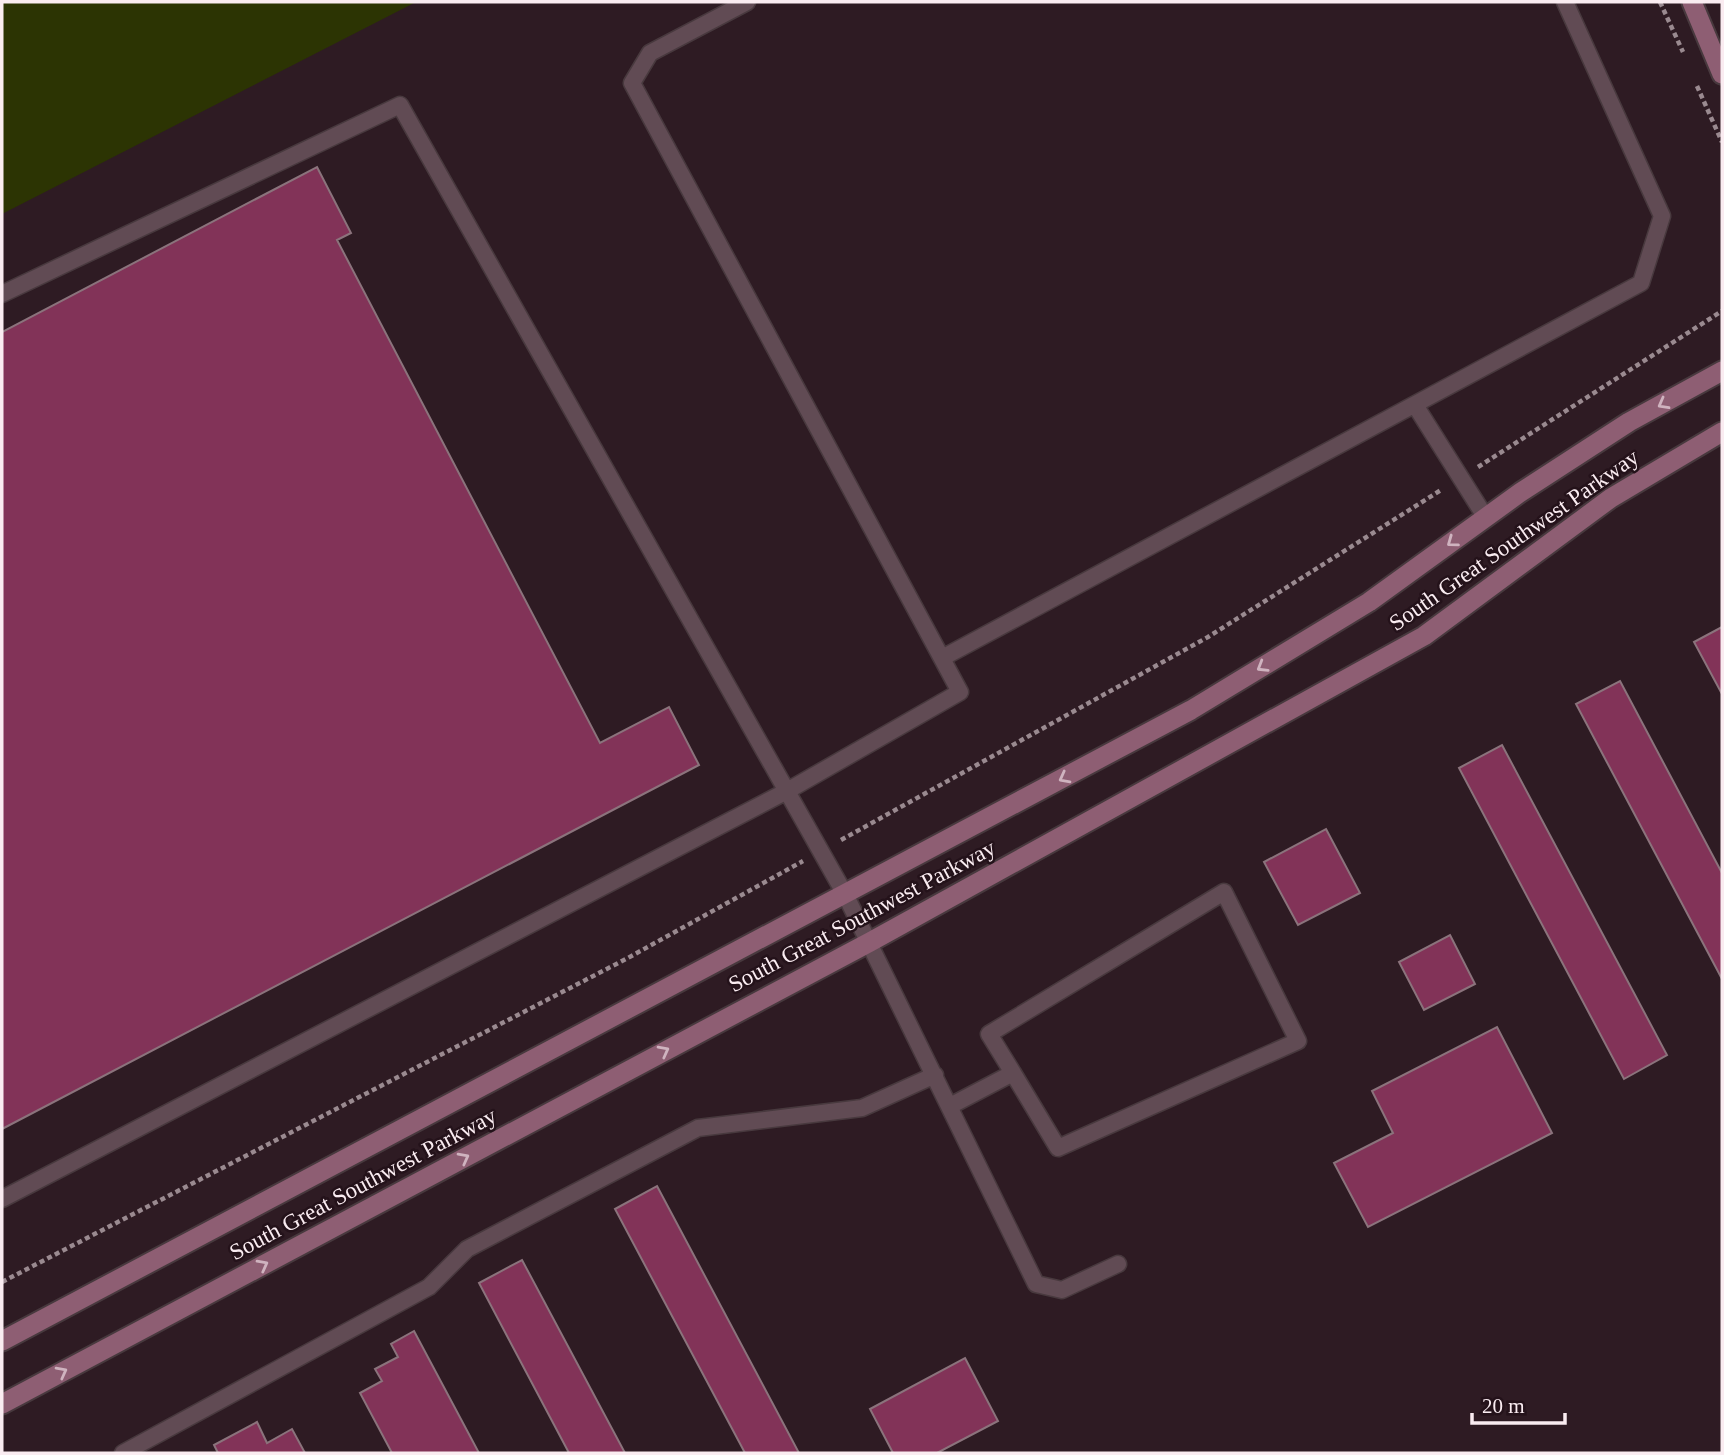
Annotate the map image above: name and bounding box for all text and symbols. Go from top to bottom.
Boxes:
one-way arrow [1657,396,1670,409]
street label: South Great Southwest Parkway [1385,444,1644,636]
one-way arrow [1447,534,1460,546]
one-way arrow [1256,658,1269,671]
one-way arrow [1058,770,1071,783]
street label: South Great Southwest Parkway [724,835,1000,997]
one-way arrow [657,1046,669,1059]
street label: South Great Southwest Parkway [225,1103,501,1265]
one-way arrow [456,1153,469,1166]
one-way arrow [256,1260,268,1273]
one-way arrow [55,1367,67,1380]
scale bar [1472,1382,1565,1426]
text: 20 m [1482,1394,1525,1418]

